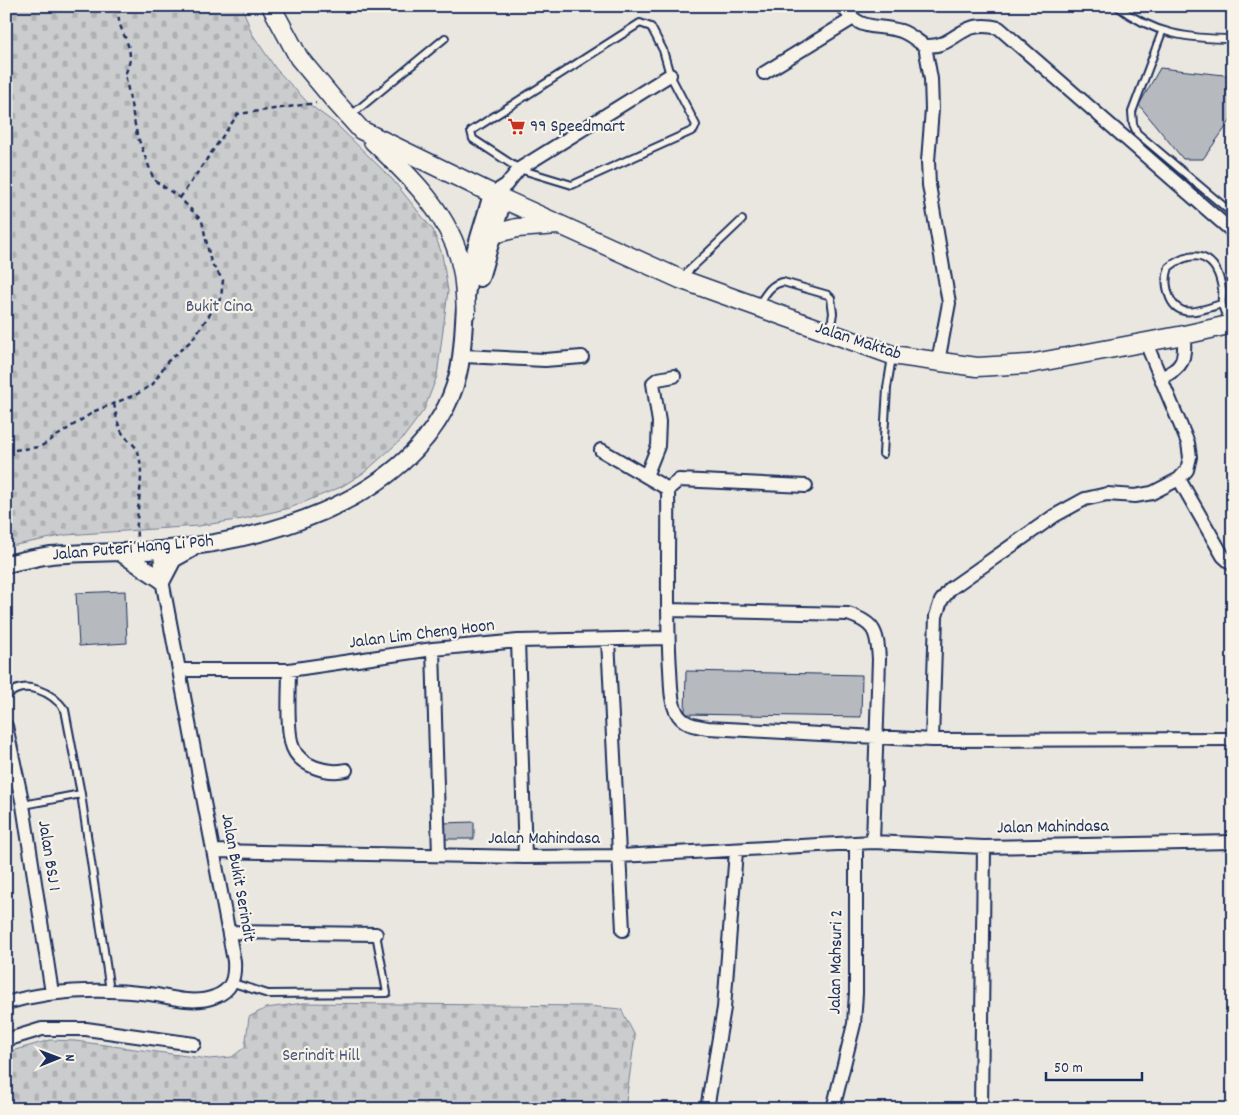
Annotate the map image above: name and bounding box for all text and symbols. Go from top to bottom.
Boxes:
place label: 99 Speedmart [530,115,626,140]
supermarket icon: 99 Speedmart [506,117,526,137]
park label: Bukit Cina [186,295,253,320]
street label: Jalan Maktab [812,316,905,368]
street label: Jalan Puteri Hang Li Poh [51,529,215,569]
street label: Jalan Lim Cheng Hoon [348,614,496,656]
street label: Jalan Bukit Serindit [213,812,261,945]
street label: Jalan Mahindasa [997,815,1110,841]
street label: Jalan BSJ 1 [30,819,66,893]
street label: Jalan Mahindasa [488,827,601,852]
street label: Jalan Mahsuri 2 [824,909,850,1015]
north arrow [32,1032,82,1082]
park label: Serindit Hill [282,1044,361,1069]
scale bar [1046,1050,1143,1082]
text: N [59,1054,79,1062]
text: 50 m [1054,1058,1083,1080]

